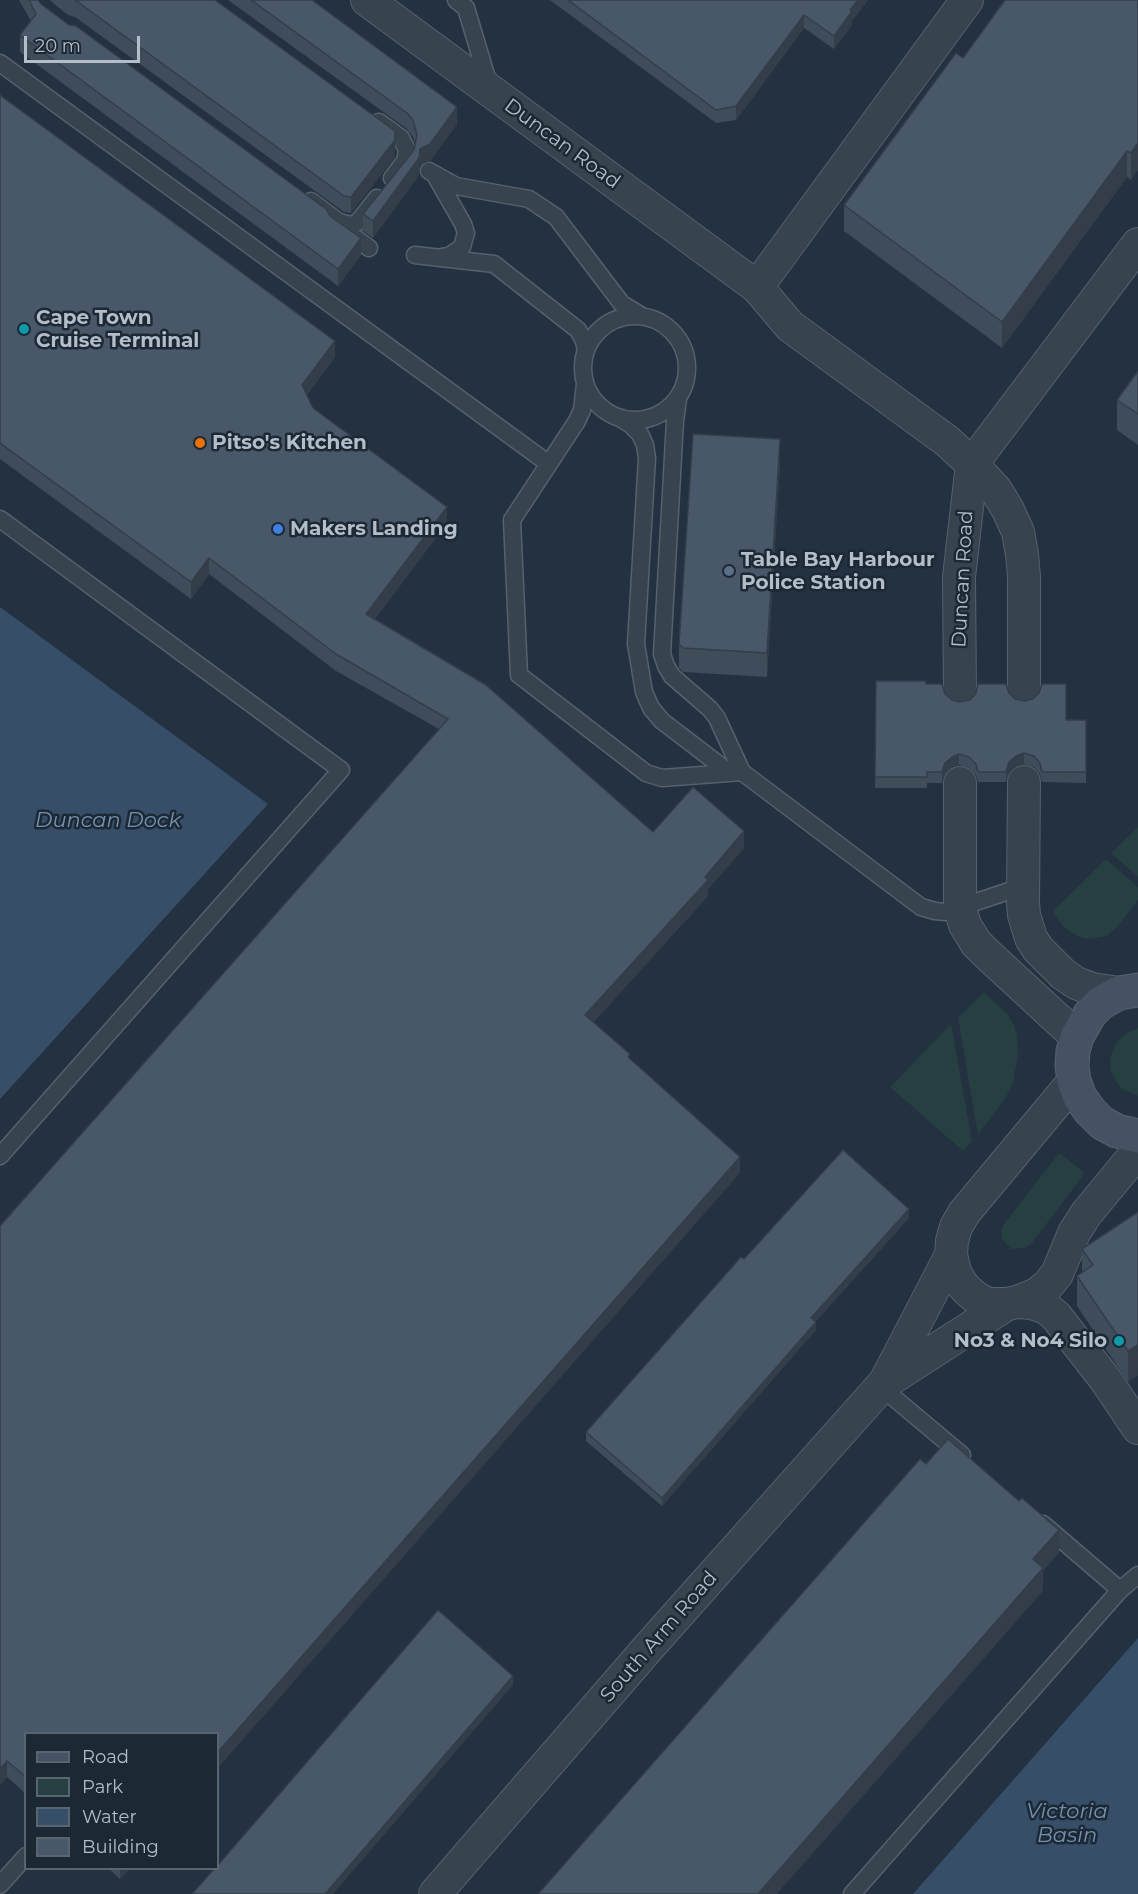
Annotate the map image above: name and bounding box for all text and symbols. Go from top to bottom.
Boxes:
scale bar [27,24,142,62]
text: 20 m [35,35,81,57]
street label: Duncan Road [499,94,625,194]
place label: Cape Town Cruise Terminal [36,306,199,353]
marker: Cape Town Cruise Terminal [17,322,31,336]
place label: Pitso's Kitchen [212,431,367,455]
marker: Pitso's Kitchen [193,436,207,450]
street label: Duncan Road [947,510,979,648]
place label: Makers Landing [290,517,458,541]
marker: Makers Landing [271,522,285,536]
place label: Table Bay Harbour Police Station [741,548,935,595]
marker: Table Bay Harbour Police Station [722,564,736,578]
water label: Duncan Dock [35,808,181,834]
place label: No3 & No4 Silo [954,1329,1107,1353]
marker: No3 & No4 Silo [1112,1334,1126,1348]
street label: South Arm Road [595,1566,723,1708]
legend [24,1732,219,1870]
text: Road [82,1746,129,1768]
text: Park [82,1776,123,1798]
water label: Victoria Basin [1026,1799,1108,1849]
text: Water [82,1806,137,1828]
text: Building [82,1836,159,1858]

